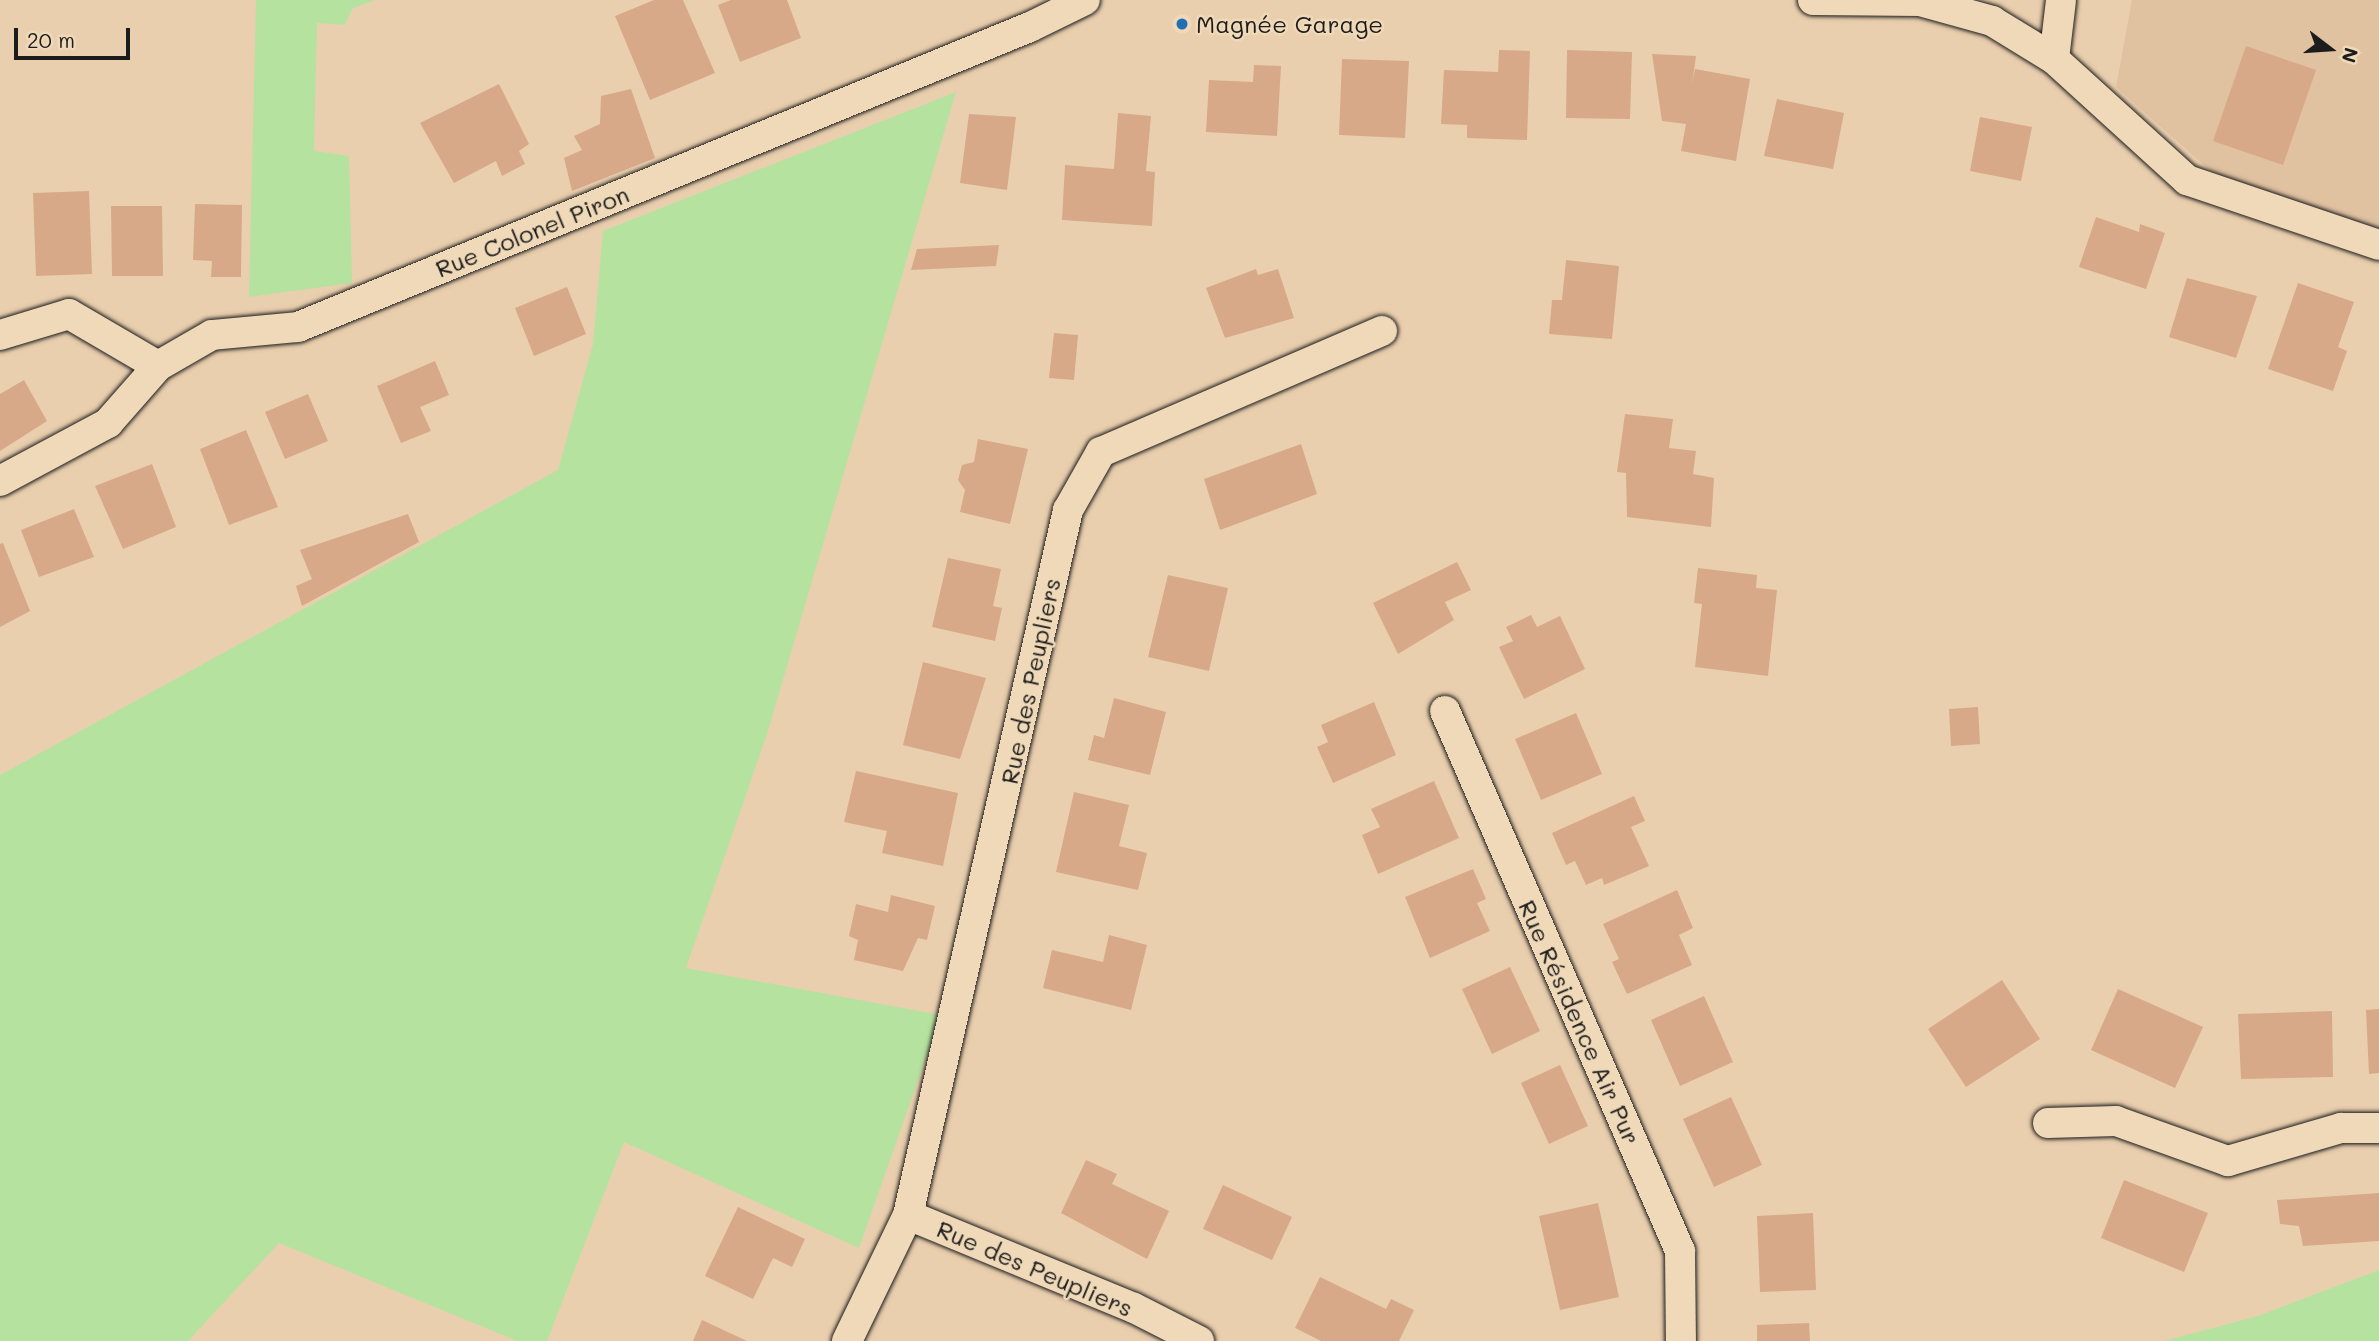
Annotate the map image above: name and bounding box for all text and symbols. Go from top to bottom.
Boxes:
place label: Magnée Garage [1196,10,1383,38]
scale bar [18,14,133,58]
north arrow [2295,14,2365,84]
marker: Magnée Garage [1174,16,1190,32]
text: 20 m [27,26,75,53]
text: N [2337,45,2365,66]
street label: Rue Colonel Piron [431,179,633,283]
street label: Rue des Peupliers [994,575,1066,787]
street label: Rue Résidence Air Pur [1513,895,1647,1149]
street label: Rue des Peupliers [933,1214,1137,1322]

